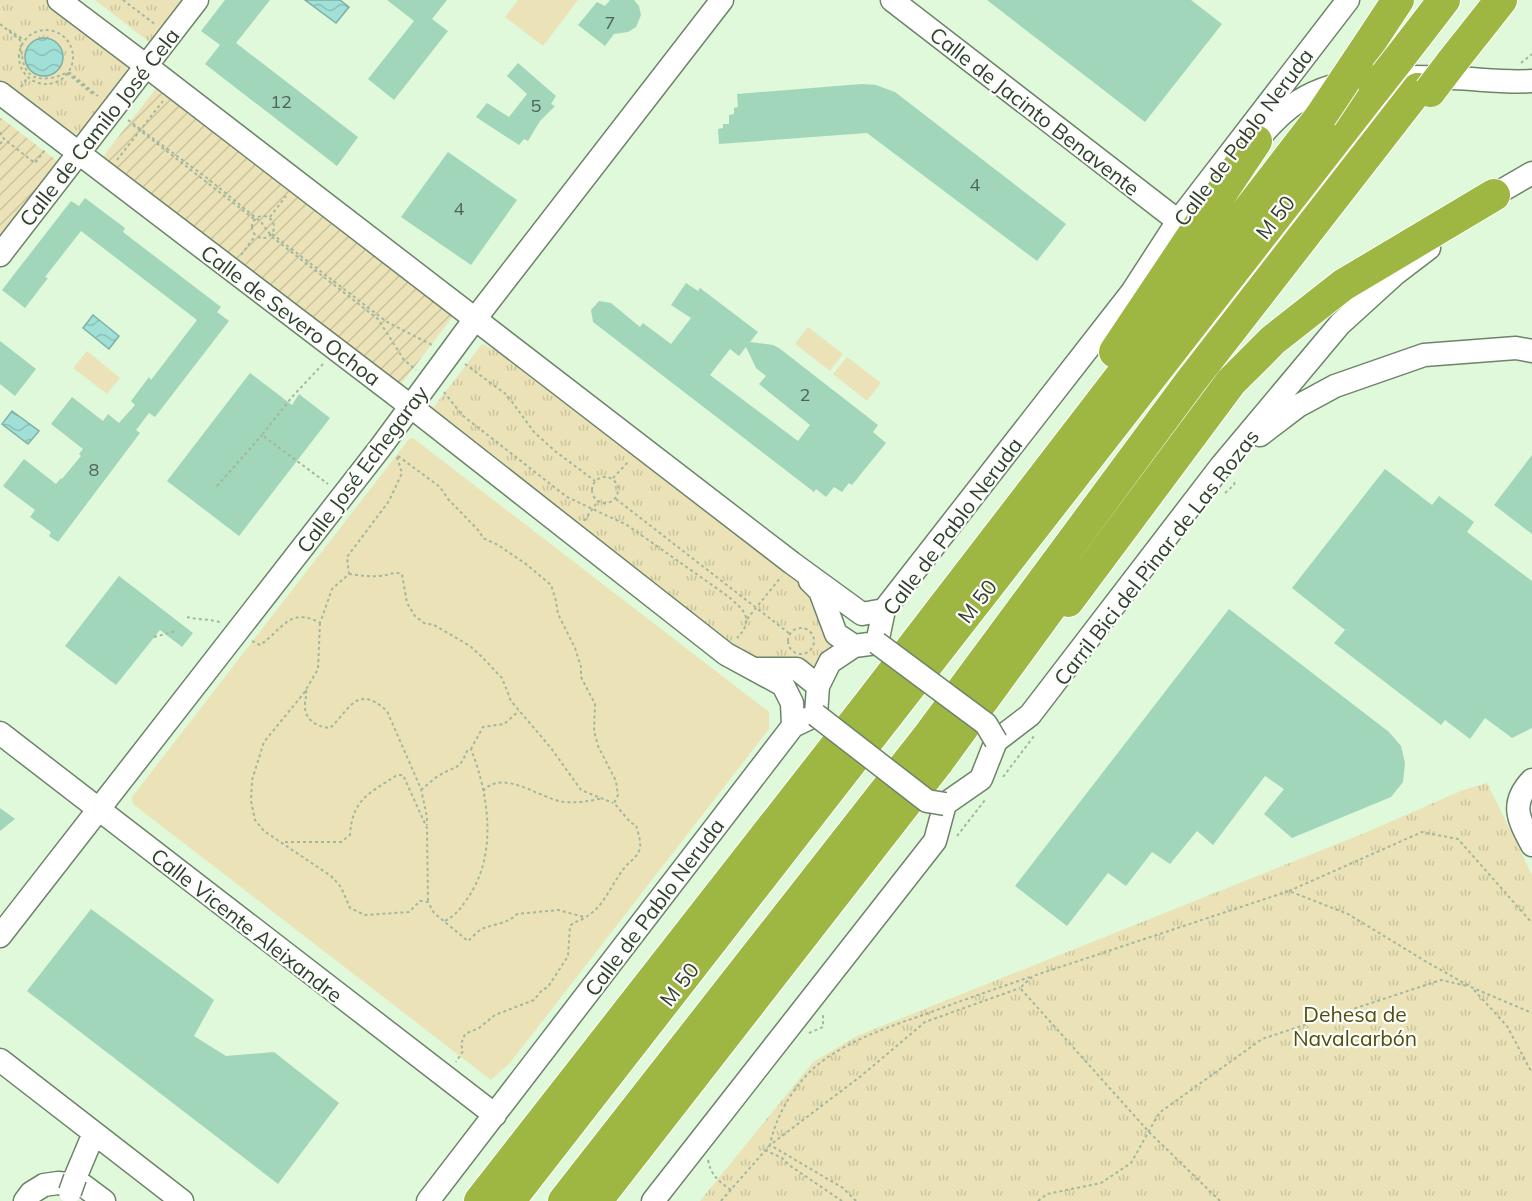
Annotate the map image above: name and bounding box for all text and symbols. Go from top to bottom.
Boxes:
house number: 7 [605,11,615,34]
street label: Calle de Jacinto Benavente [925,21,1145,201]
street label: Calle de Camilo José Cela [14,23,184,231]
street label: Calle de Pablo Neruda [1168,43,1318,231]
house number: 12 [270,90,292,113]
house number: 5 [531,94,542,117]
house number: 4 [970,173,981,196]
street label: M 50 [1250,190,1300,244]
house number: 4 [454,197,465,220]
street label: Calle de Severo Ochoa [196,239,386,391]
street label: Calle José Echegaray [291,380,433,558]
house number: 2 [800,383,810,406]
street label: Carril Bici del Pinar de Las Rozas [1048,424,1264,690]
street label: Calle de Pablo Neruda [877,432,1027,620]
house number: 8 [89,458,99,481]
street label: M 50 [952,574,1002,628]
street label: Calle de Pablo Neruda [579,813,729,1001]
street label: Calle Vicente Aleixandre [146,842,348,1008]
street label: M 50 [654,957,704,1011]
park label: Dehesa de Navalcarbón [1293,1001,1417,1051]

